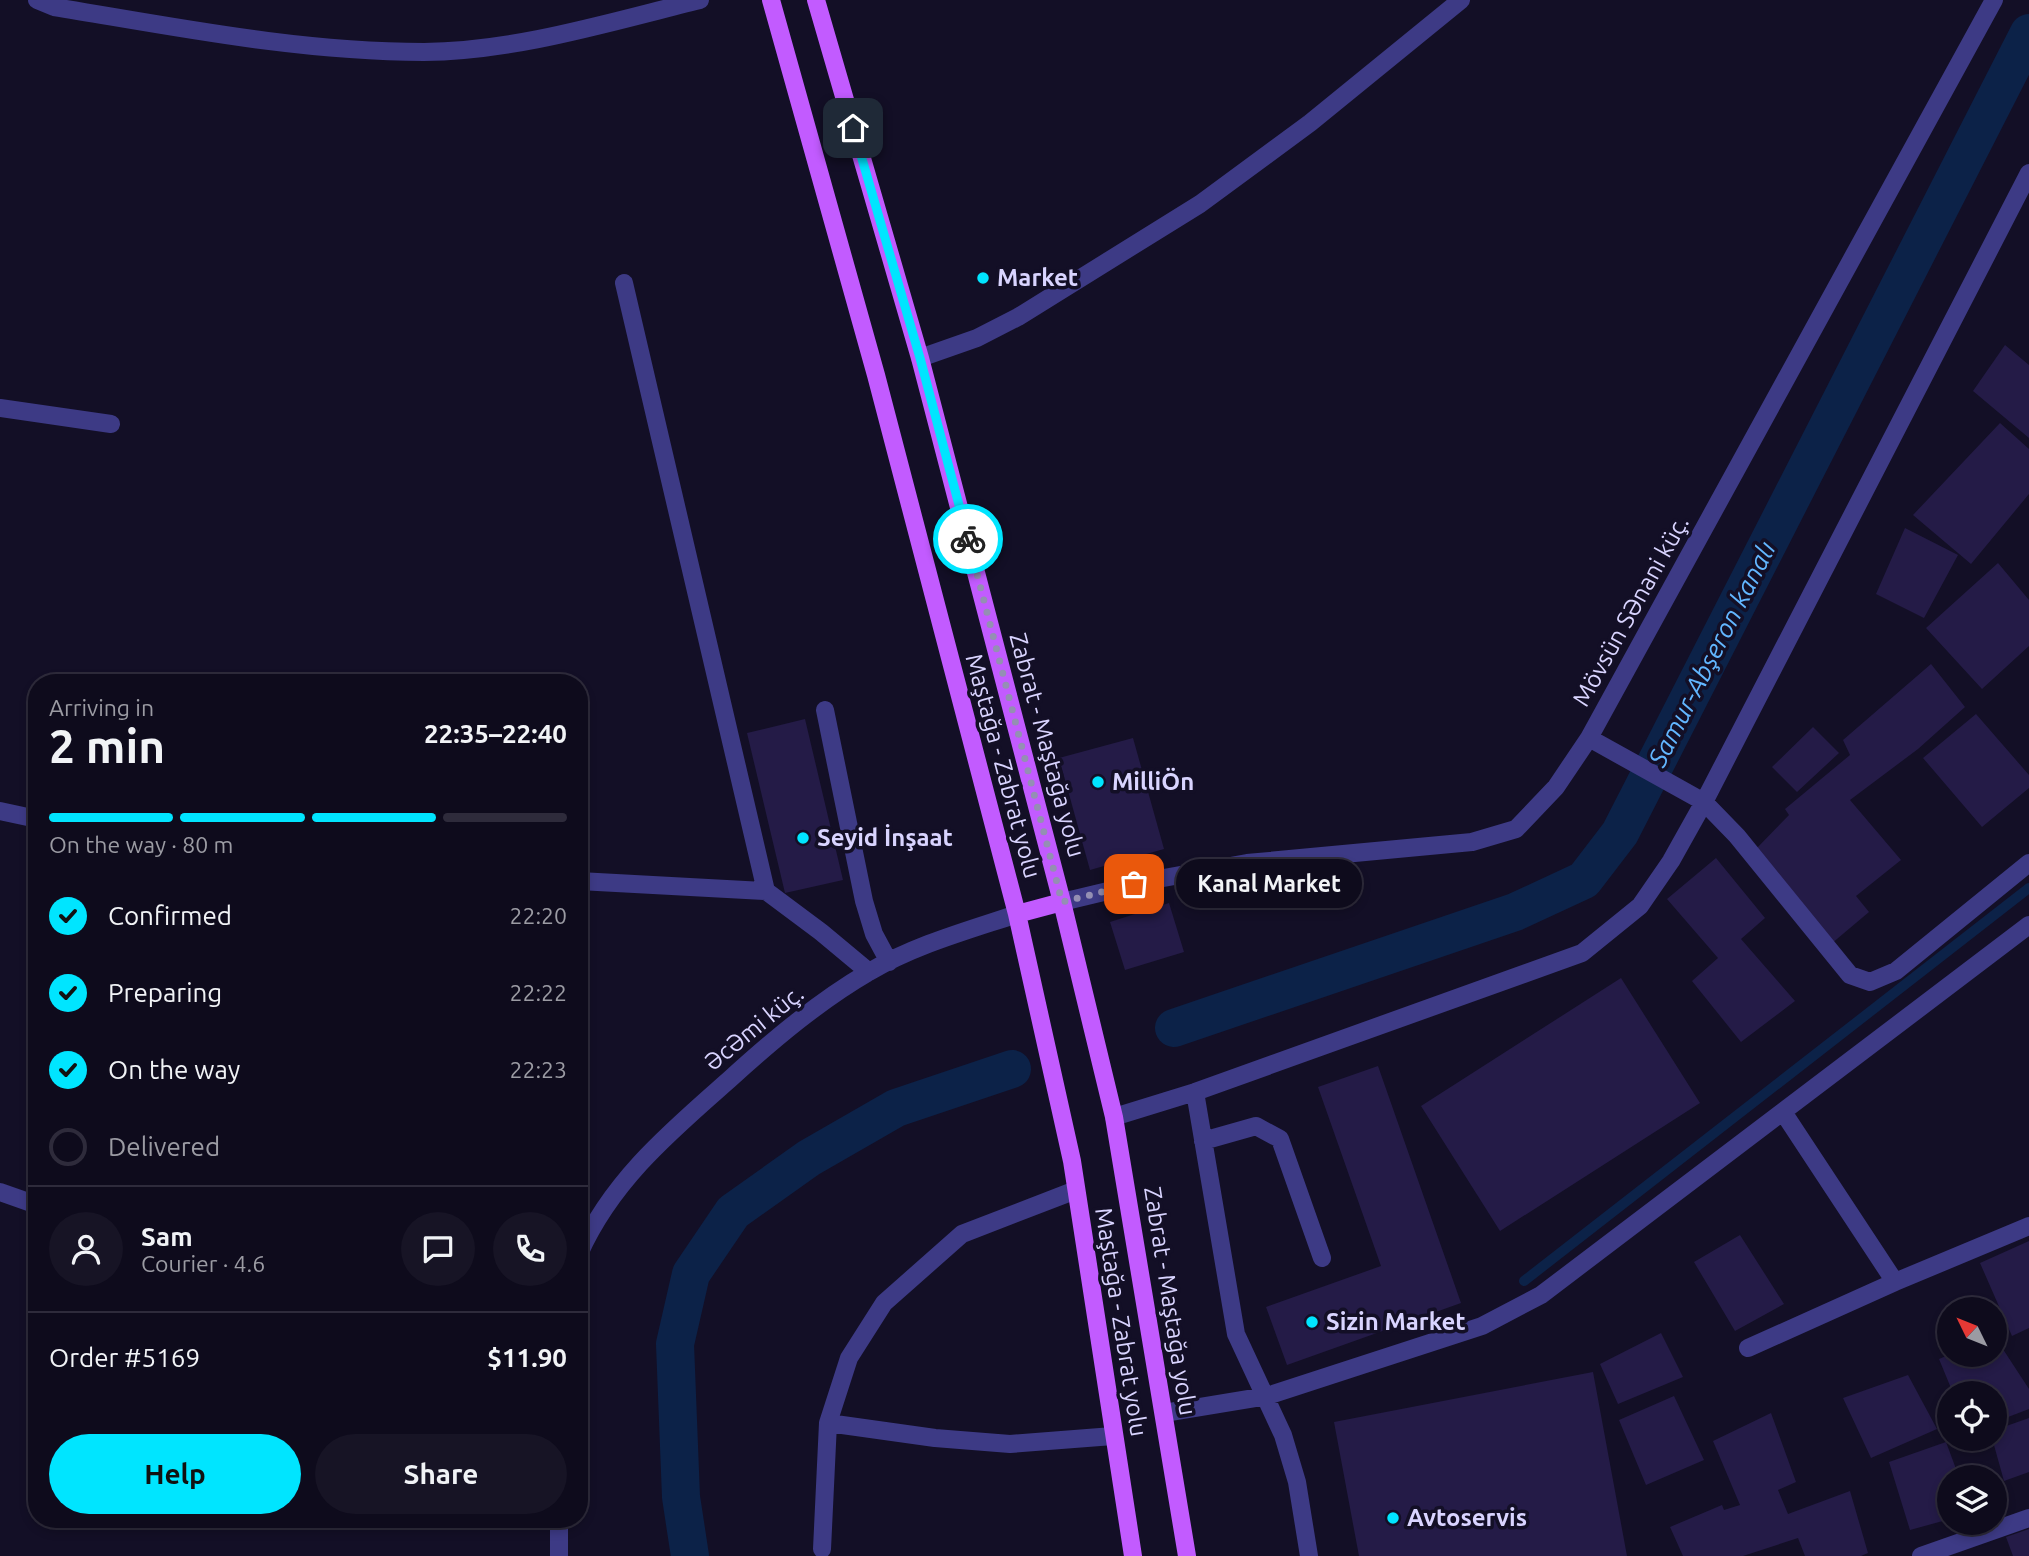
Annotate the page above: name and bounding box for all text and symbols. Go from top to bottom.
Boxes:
pin [823,98,883,158]
icon: home [834,109,872,147]
place label: Market [997,264,1078,291]
marker: Market [975,270,991,286]
courier [933,504,1003,574]
street label: Mövsün Sənani küç. [1567,511,1694,711]
icon: bike [949,520,987,558]
water label: Samur-Abşeron kanalı [1642,536,1781,772]
street label: Zabrat - Maştağa yolu [1005,630,1090,860]
street label: Maştağa - Zabrat yolu [961,651,1046,881]
text: Arriving in [49,695,154,720]
text: 22:35–22:40 [424,719,567,748]
text: 2 min [49,720,165,772]
place label: MilliÖn [1112,767,1194,795]
marker: MilliÖn [1090,774,1106,790]
place label: Seyid İnşaat [817,824,953,851]
marker: Seyid İnşaat [795,830,811,846]
text: On the way · 80 m [49,832,233,857]
pin [1104,854,1164,914]
callout: Kanal Market [1176,860,1362,908]
icon: bag [1115,865,1153,903]
text: Kanal Market [1197,871,1341,896]
icon: check [49,897,87,935]
text: Confirmed [108,901,232,930]
text: 22:20 [509,903,567,928]
icon: check [49,974,87,1012]
text: Preparing [108,978,222,1007]
street label: Əcəmi küç. [699,979,809,1076]
text: 22:22 [509,980,567,1005]
icon: check [49,1051,87,1089]
text: On the way [108,1055,240,1084]
text: 22:23 [509,1057,567,1082]
text: Delivered [108,1132,220,1161]
street label: Zabrat - Maştağa yolu [1139,1185,1202,1417]
street label: Maştağa - Zabrat yolu [1090,1206,1153,1438]
button: person [49,1212,123,1286]
button: chat [401,1212,475,1286]
button: phone [493,1212,567,1286]
text: Sam [141,1222,193,1251]
text: Courier · 4.6 [141,1251,265,1276]
north arrow [1937,1297,2007,1367]
map controls [1937,1297,2007,1535]
place label: Sizin Market [1326,1308,1466,1335]
marker: Sizin Market [1304,1314,1320,1330]
text: Order #5169 [49,1343,200,1372]
text: $11.90 [487,1343,567,1372]
button: locate [1937,1381,2007,1451]
button: Help [49,1434,301,1514]
button: Share [315,1434,567,1514]
button: layers [1937,1465,2007,1535]
place label: Avtoservis [1407,1504,1527,1531]
marker: Avtoservis [1385,1510,1401,1526]

